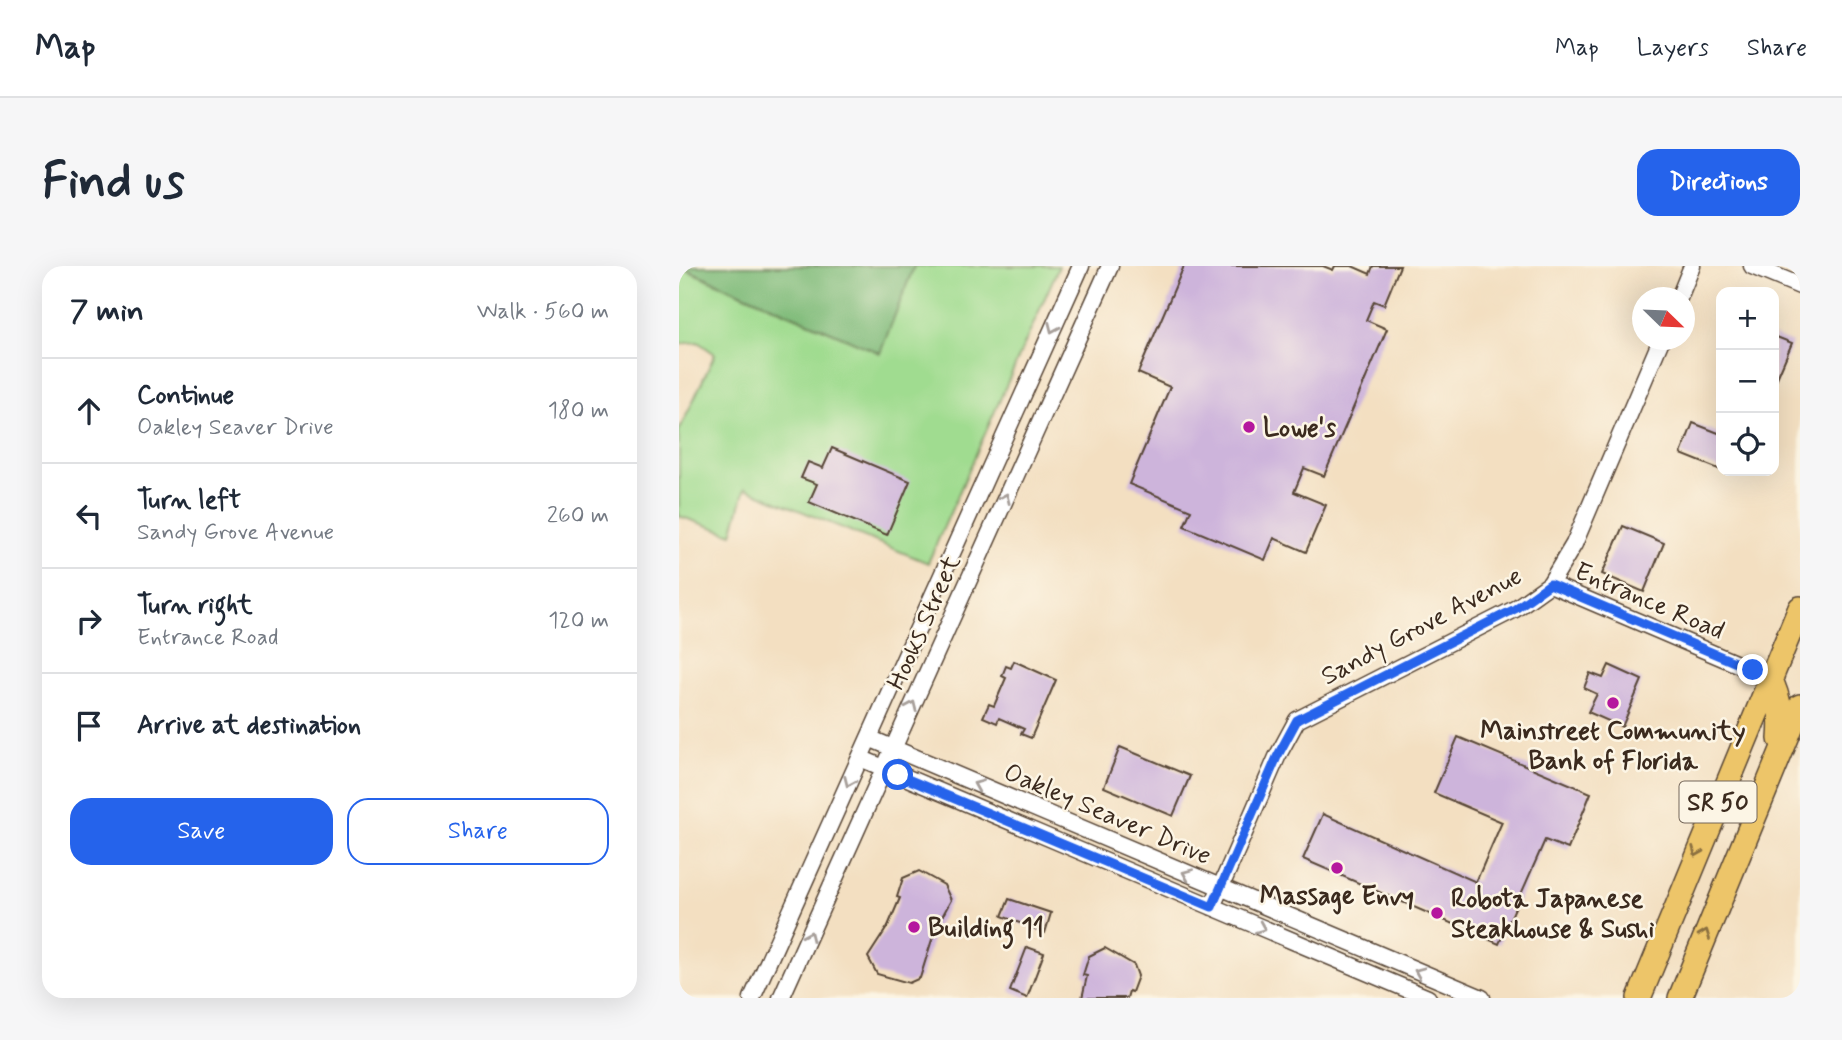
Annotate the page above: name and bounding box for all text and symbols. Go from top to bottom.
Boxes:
text: Map [35,26,95,70]
text: Map [1555,33,1599,64]
text: Layers [1637,33,1709,64]
text: Share [1747,33,1807,64]
button: Directions [1637,149,1800,216]
text: Find us [42,150,185,215]
north arrow [1632,287,1695,350]
map controls [1716,287,1779,476]
button: + [1716,287,1779,350]
text: 7 min [70,292,144,331]
text: Walk · 560 m [477,297,609,327]
one-way arrow [1047,321,1061,333]
button: − [1716,350,1779,413]
text: Continue [137,379,234,413]
icon: ahead [70,392,108,430]
text: 180 m [548,396,609,426]
place label: Lowe's [1263,412,1336,446]
text: Oakley Seaver Drive [137,413,334,443]
button: locate [1716,413,1779,476]
marker: Lowe's [1241,419,1257,435]
text: Turn left [137,484,241,518]
one-way arrow [997,493,1011,505]
icon: left [70,497,108,535]
text: 260 m [547,501,609,531]
text: Sandy Grove Avenue [137,518,334,548]
street label: Hooks Street [880,550,970,696]
street label: Entrance Road [1569,555,1729,649]
street label: Sandy Grove Avenue [1316,559,1528,694]
text: Turn right [137,589,253,623]
icon: right [70,602,108,640]
text: 120 m [548,606,609,636]
text: Entrance Road [137,623,278,653]
route end [1737,654,1768,685]
marker: Mainstreet Community Bank of Florida [1605,695,1621,711]
one-way arrow [904,701,918,713]
icon: arrive [70,707,108,745]
text: Arrive at destination [137,709,361,743]
place label: Mainstreet Community Bank of Florida [1480,715,1746,779]
street label: Oakley Seaver Drive [998,756,1216,874]
route start [882,759,913,790]
one-way arrow [843,775,857,787]
one-way arrow [972,779,985,793]
road number: SR 50 [1679,782,1757,822]
button: Save [70,798,333,865]
button: Share [347,798,609,865]
one-way arrow [1691,844,1705,857]
marker: Massage Envy [1329,860,1345,876]
one-way arrow [1182,868,1194,882]
place label: Massage Envy [1260,880,1414,915]
place label: Robota Japanese Steakhouse & Sushi [1451,883,1655,947]
marker: Robota Japanese Steakhouse & Sushi [1429,905,1445,921]
place label: Building 11 [928,912,1044,949]
marker: Building 11 [906,919,922,935]
one-way arrow [1254,920,1267,934]
one-way arrow [1696,929,1710,941]
one-way arrow [801,931,815,943]
one-way arrow [1414,966,1426,980]

